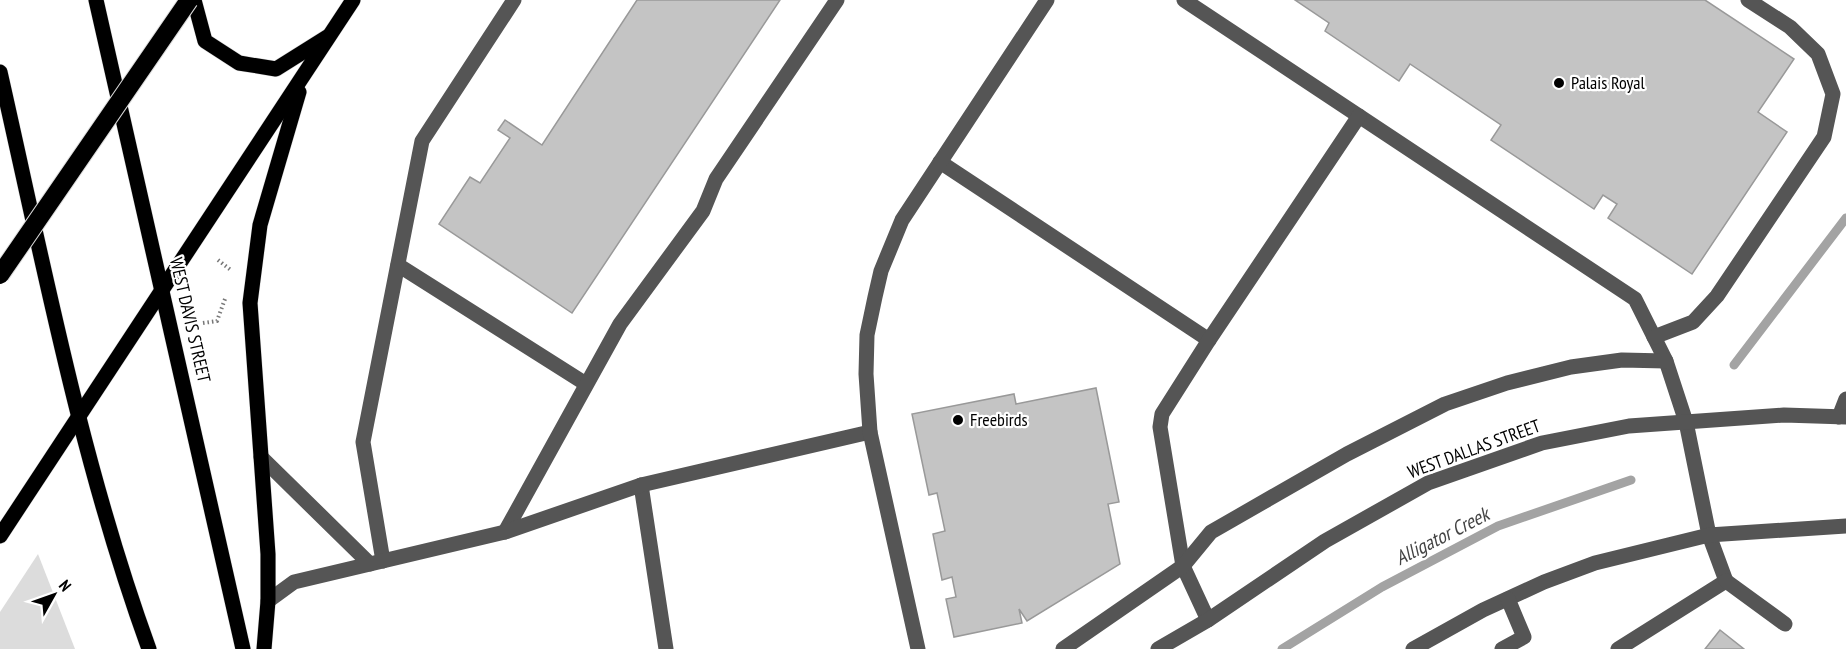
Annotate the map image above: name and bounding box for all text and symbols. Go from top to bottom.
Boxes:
place label: Palais Royal [1571,71,1646,94]
marker: Palais Royal [1552,76,1566,90]
street label: WEST DAVIS STREET [165,255,216,385]
place label: Freebirds [970,408,1028,431]
marker: Freebirds [951,413,965,427]
street label: WEST DALLAS STREET [1404,414,1543,483]
water label: Alligator Creek [1391,500,1495,571]
north arrow [24,565,84,625]
text: N [55,576,76,595]

